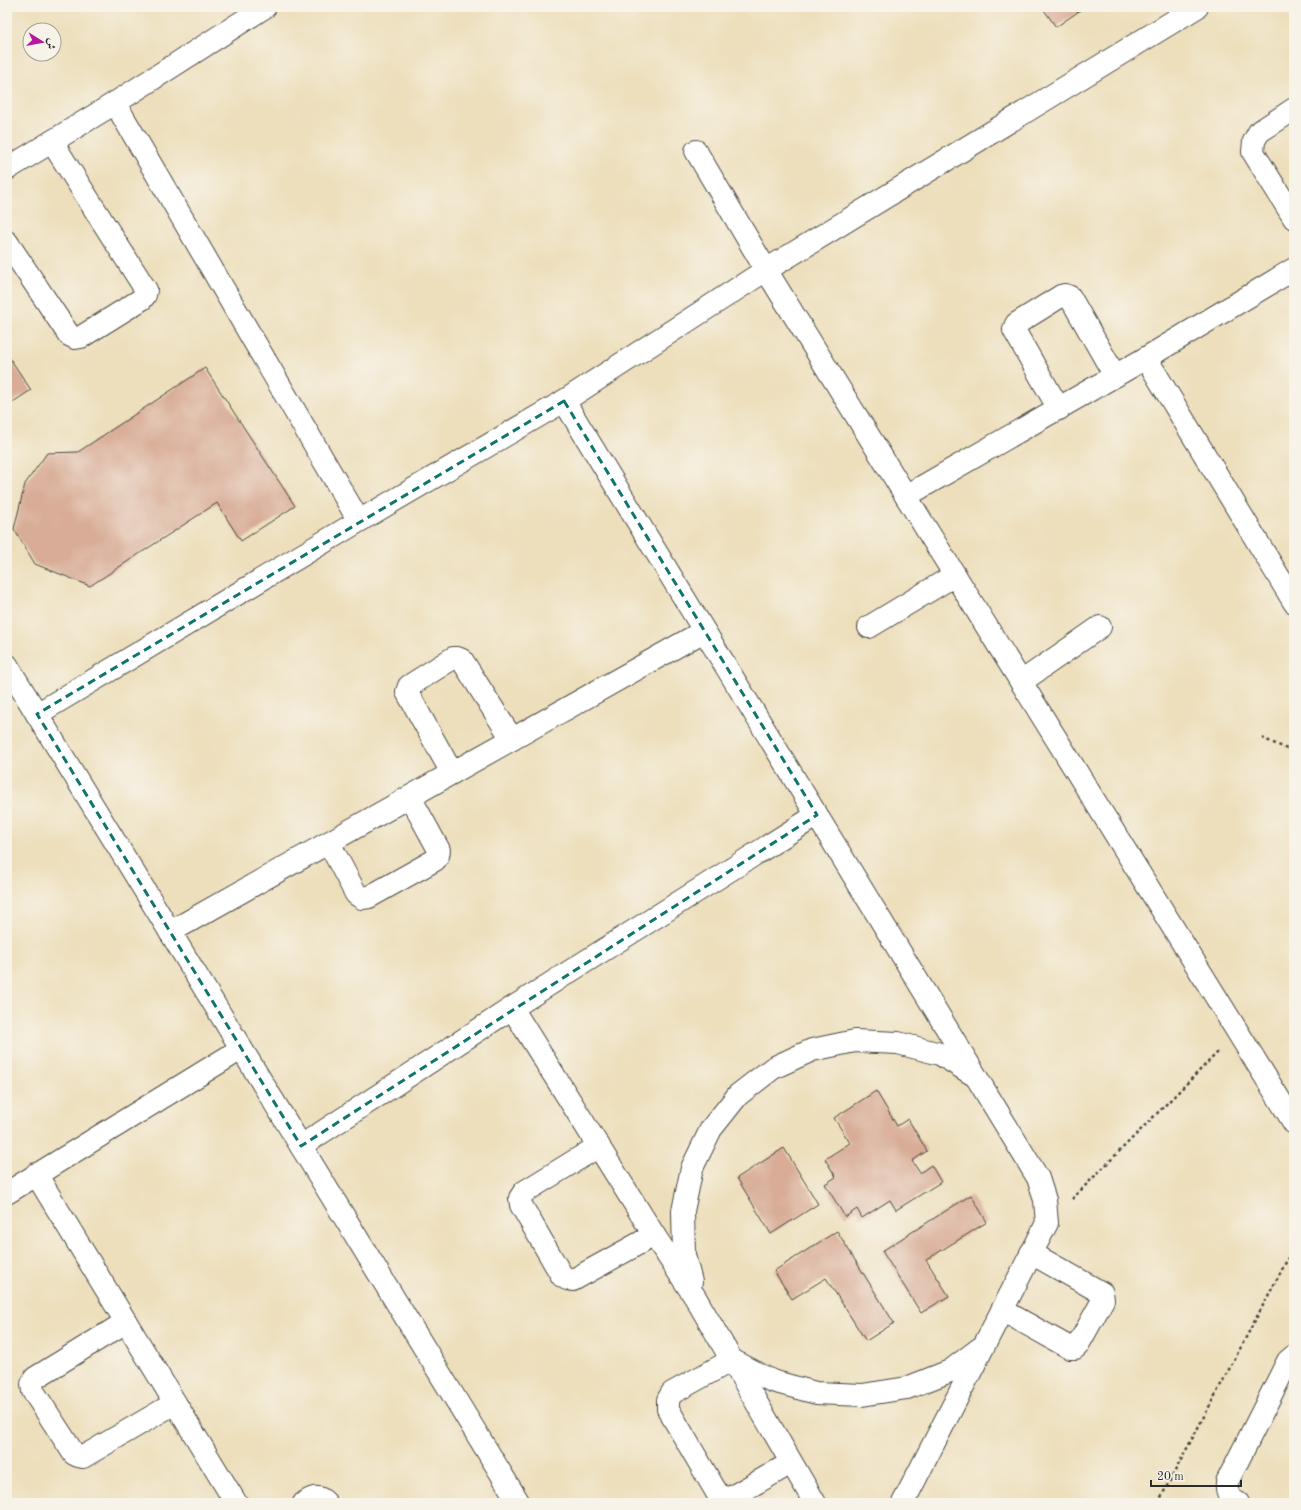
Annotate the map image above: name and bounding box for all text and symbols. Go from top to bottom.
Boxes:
north arrow [22,22,62,62]
text: ش [44,37,57,50]
scale bar [1151,1462,1241,1488]
text: 20 m [1157,1471,1184,1483]

